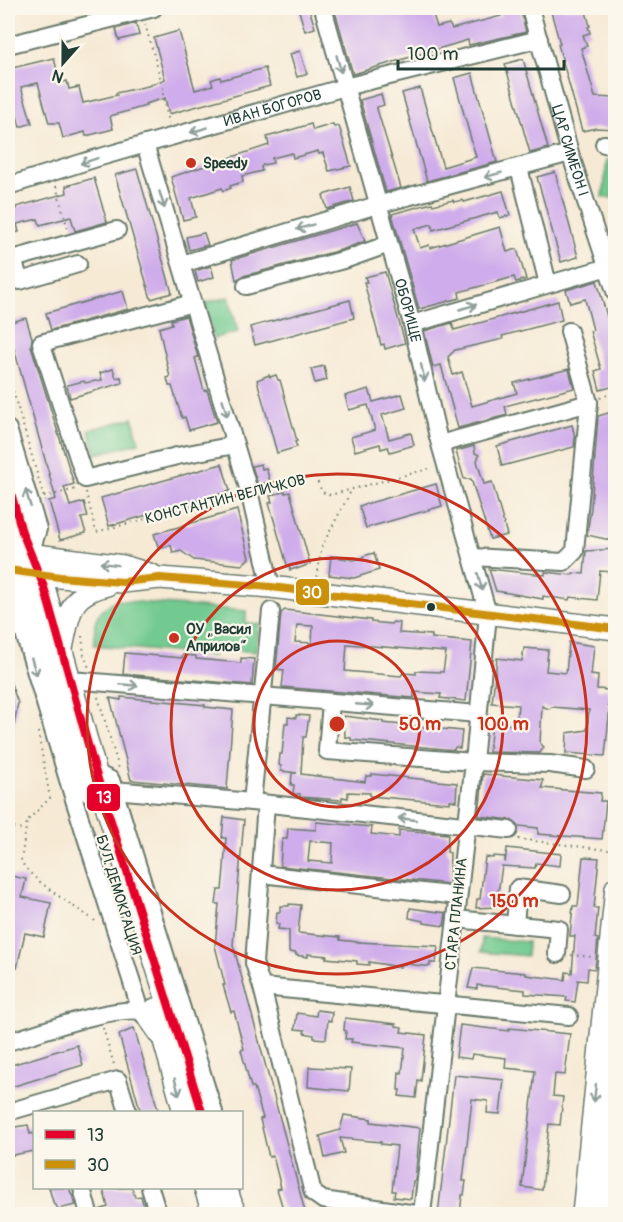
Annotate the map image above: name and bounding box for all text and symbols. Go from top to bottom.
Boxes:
north arrow [33,33,93,93]
scale bar [398,33,564,71]
text: 100 m [407,43,459,66]
one-way arrow [333,54,345,73]
text: N [49,65,67,87]
street label: ИВАН БОГОРОВ [222,85,324,131]
street label: ЦАР СИМЕОН I [547,103,592,199]
one-way arrow [189,125,208,136]
place label: Speedy [203,154,248,173]
one-way arrow [80,156,99,167]
marker: Speedy [184,156,198,170]
one-way arrow [484,169,503,181]
one-way arrow [158,190,169,209]
one-way arrow [296,222,315,233]
street label: ОБОРИЩЕ [390,276,425,345]
one-way arrow [458,301,477,312]
one-way arrow [418,364,430,383]
one-way arrow [220,398,231,417]
street label: КОНСТАНТИН ВЕЛИЧКОВ [143,470,307,529]
one-way arrow [22,489,33,508]
one-way arrow [99,558,119,569]
one-way arrow [475,572,486,591]
line badge: 30 [295,578,330,606]
text: 30 [302,583,322,603]
unlabelled marker [425,601,437,613]
place label: ОУ „Васил Априлов“ [186,620,251,656]
marker: ОУ „Васил Априлов“ [167,631,181,645]
one-way arrow [29,657,40,676]
one-way arrow [119,680,139,691]
one-way arrow [355,699,375,710]
text: 50 m [399,713,441,736]
text: 100 m [477,713,529,736]
centre of rings [327,714,347,734]
line badge: 13 [86,783,121,812]
text: 13 [96,788,112,808]
one-way arrow [398,813,418,824]
street label: БУЛ. ДЕМОКРАЦИЯ [91,833,146,958]
street label: СТАРА ПЛАНИНА [441,857,472,971]
text: 150 m [490,890,539,913]
one-way arrow [172,1077,183,1096]
one-way arrow [589,1082,600,1102]
legend [33,1111,243,1189]
text: 13 [87,1124,104,1147]
text: 30 [87,1154,109,1177]

